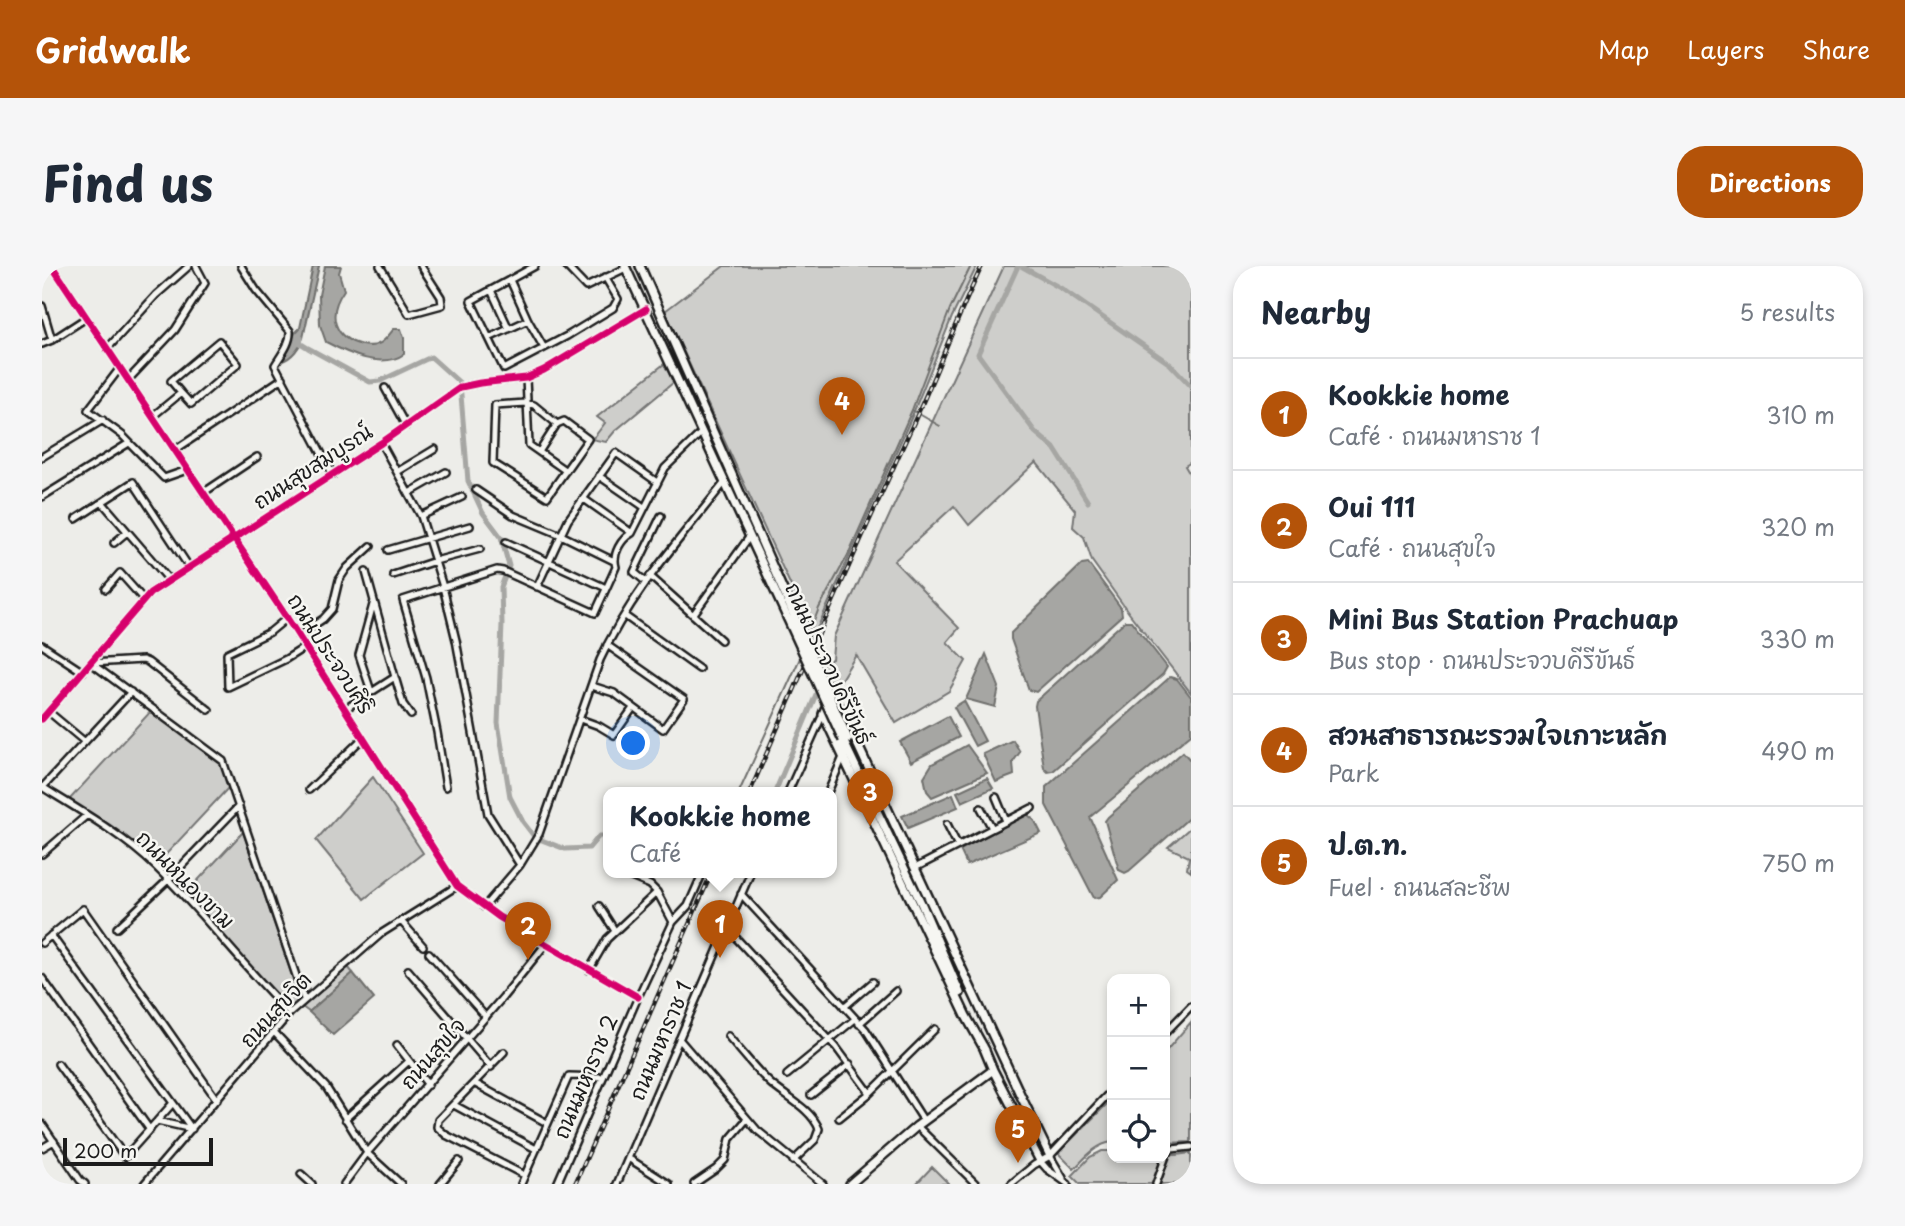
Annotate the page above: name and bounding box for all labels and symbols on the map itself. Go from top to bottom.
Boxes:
pin: 4 [819,377,865,435]
street label: ถนนสุขสมบูรณ์ [246,415,379,518]
street label: ถนนประจวบคีรีขันธ์ [778,576,882,750]
street label: ถนนประจวบศิริ [281,586,383,720]
your location [616,726,650,760]
pin: 3 [847,768,893,826]
street label: ถนนหนองขาม [130,822,243,935]
pin: 1 [697,900,743,958]
pin: 2 [505,902,551,960]
street label: ถนนสุขจิต [231,964,320,1055]
street label: ถนนมหาราช 1 [620,976,699,1105]
street label: ถนนมหาราช 2 [544,1009,625,1143]
street label: ถนนสุขใจ [391,1010,473,1097]
pin: 5 [995,1105,1041,1163]
scale bar [63,1135,214,1167]

